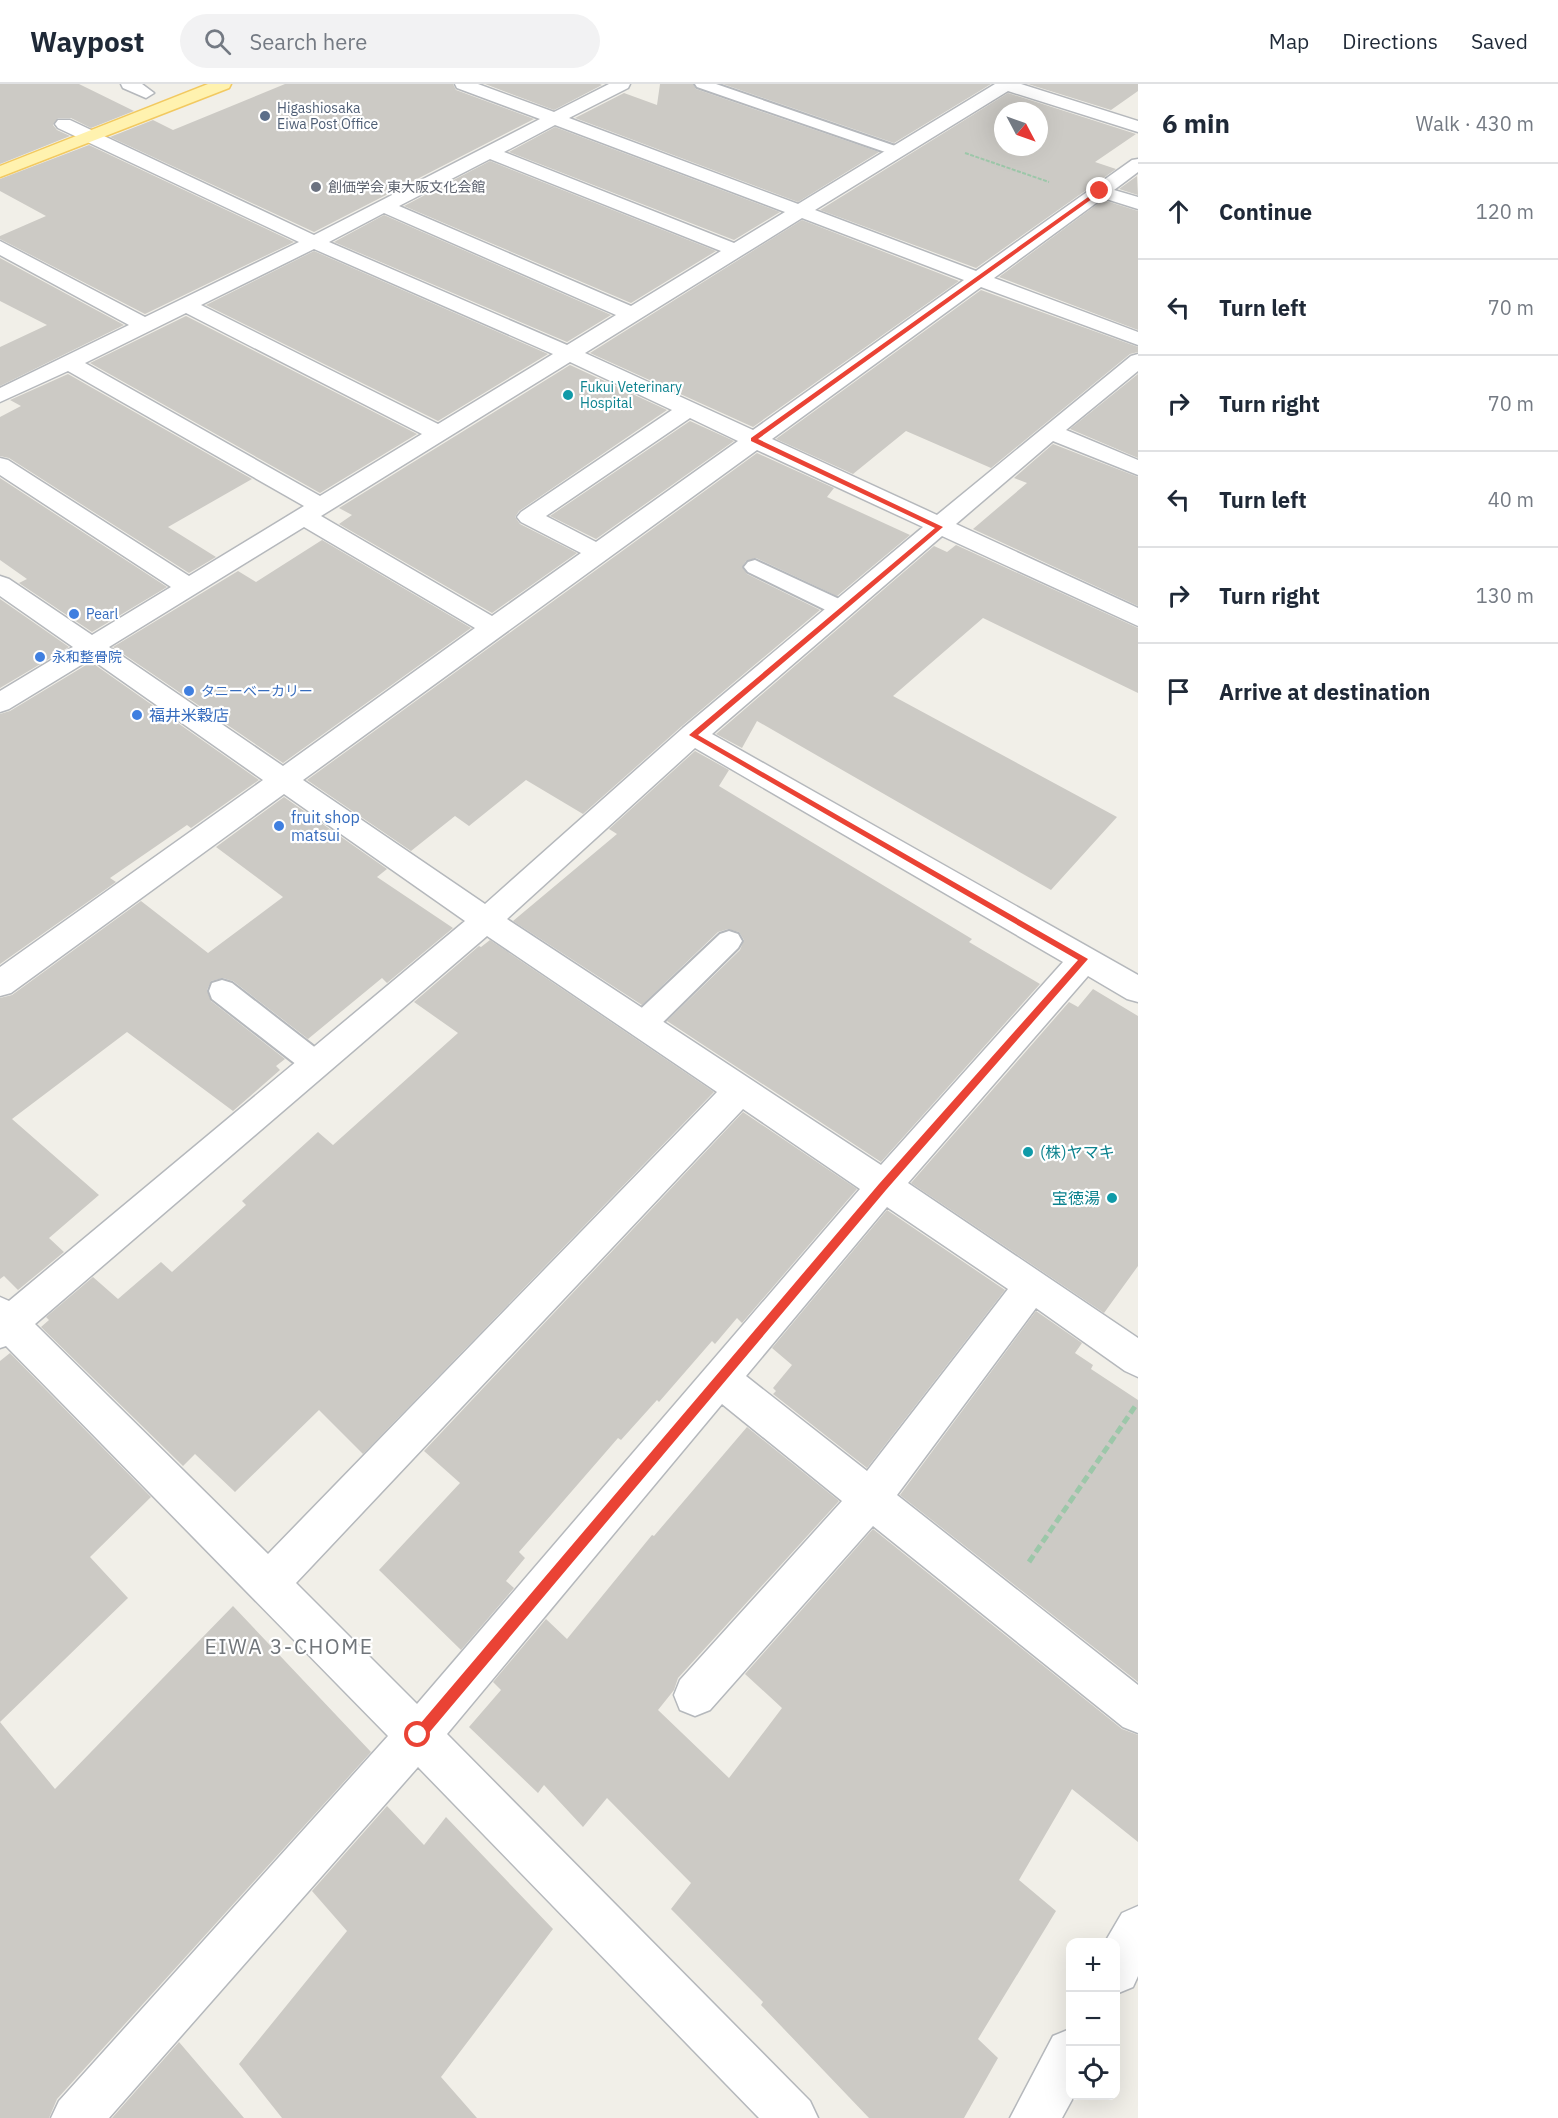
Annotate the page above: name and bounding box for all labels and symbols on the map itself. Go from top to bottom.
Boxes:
place label: Higashiosaka Eiwa Post Office [277,99,378,133]
north arrow [994,102,1048,156]
marker: Higashiosaka Eiwa Post Office [258,109,272,123]
route end [1086,177,1112,203]
place label: 創価学会 東大阪文化会館 [328,178,485,196]
marker: 創価学会 東大阪文化会館 [309,180,323,194]
place label: Fukui Veterinary Hospital [580,378,682,412]
marker: Fukui Veterinary Hospital [561,388,575,402]
place label: Pearl [86,605,119,623]
marker: Pearl [67,607,81,621]
place label: 永和整骨院 [52,648,122,666]
marker: 永和整骨院 [33,650,47,664]
place label: タニーベーカリー [201,682,313,700]
marker: タニーベーカリー [182,684,196,698]
place label: 福井米穀店 [149,705,229,725]
marker: 福井米穀店 [130,708,144,722]
place label: fruit shop matsui [291,807,360,845]
marker: fruit shop matsui [272,819,286,833]
place label: (株)ヤマキ [1040,1142,1115,1162]
marker: (株)ヤマキ [1021,1145,1035,1159]
place label: 宝徳湯 [1052,1188,1100,1208]
marker: 宝徳湯 [1105,1191,1119,1205]
district label: EIWA 3-CHOME [204,1632,374,1660]
route start [404,1721,430,1747]

